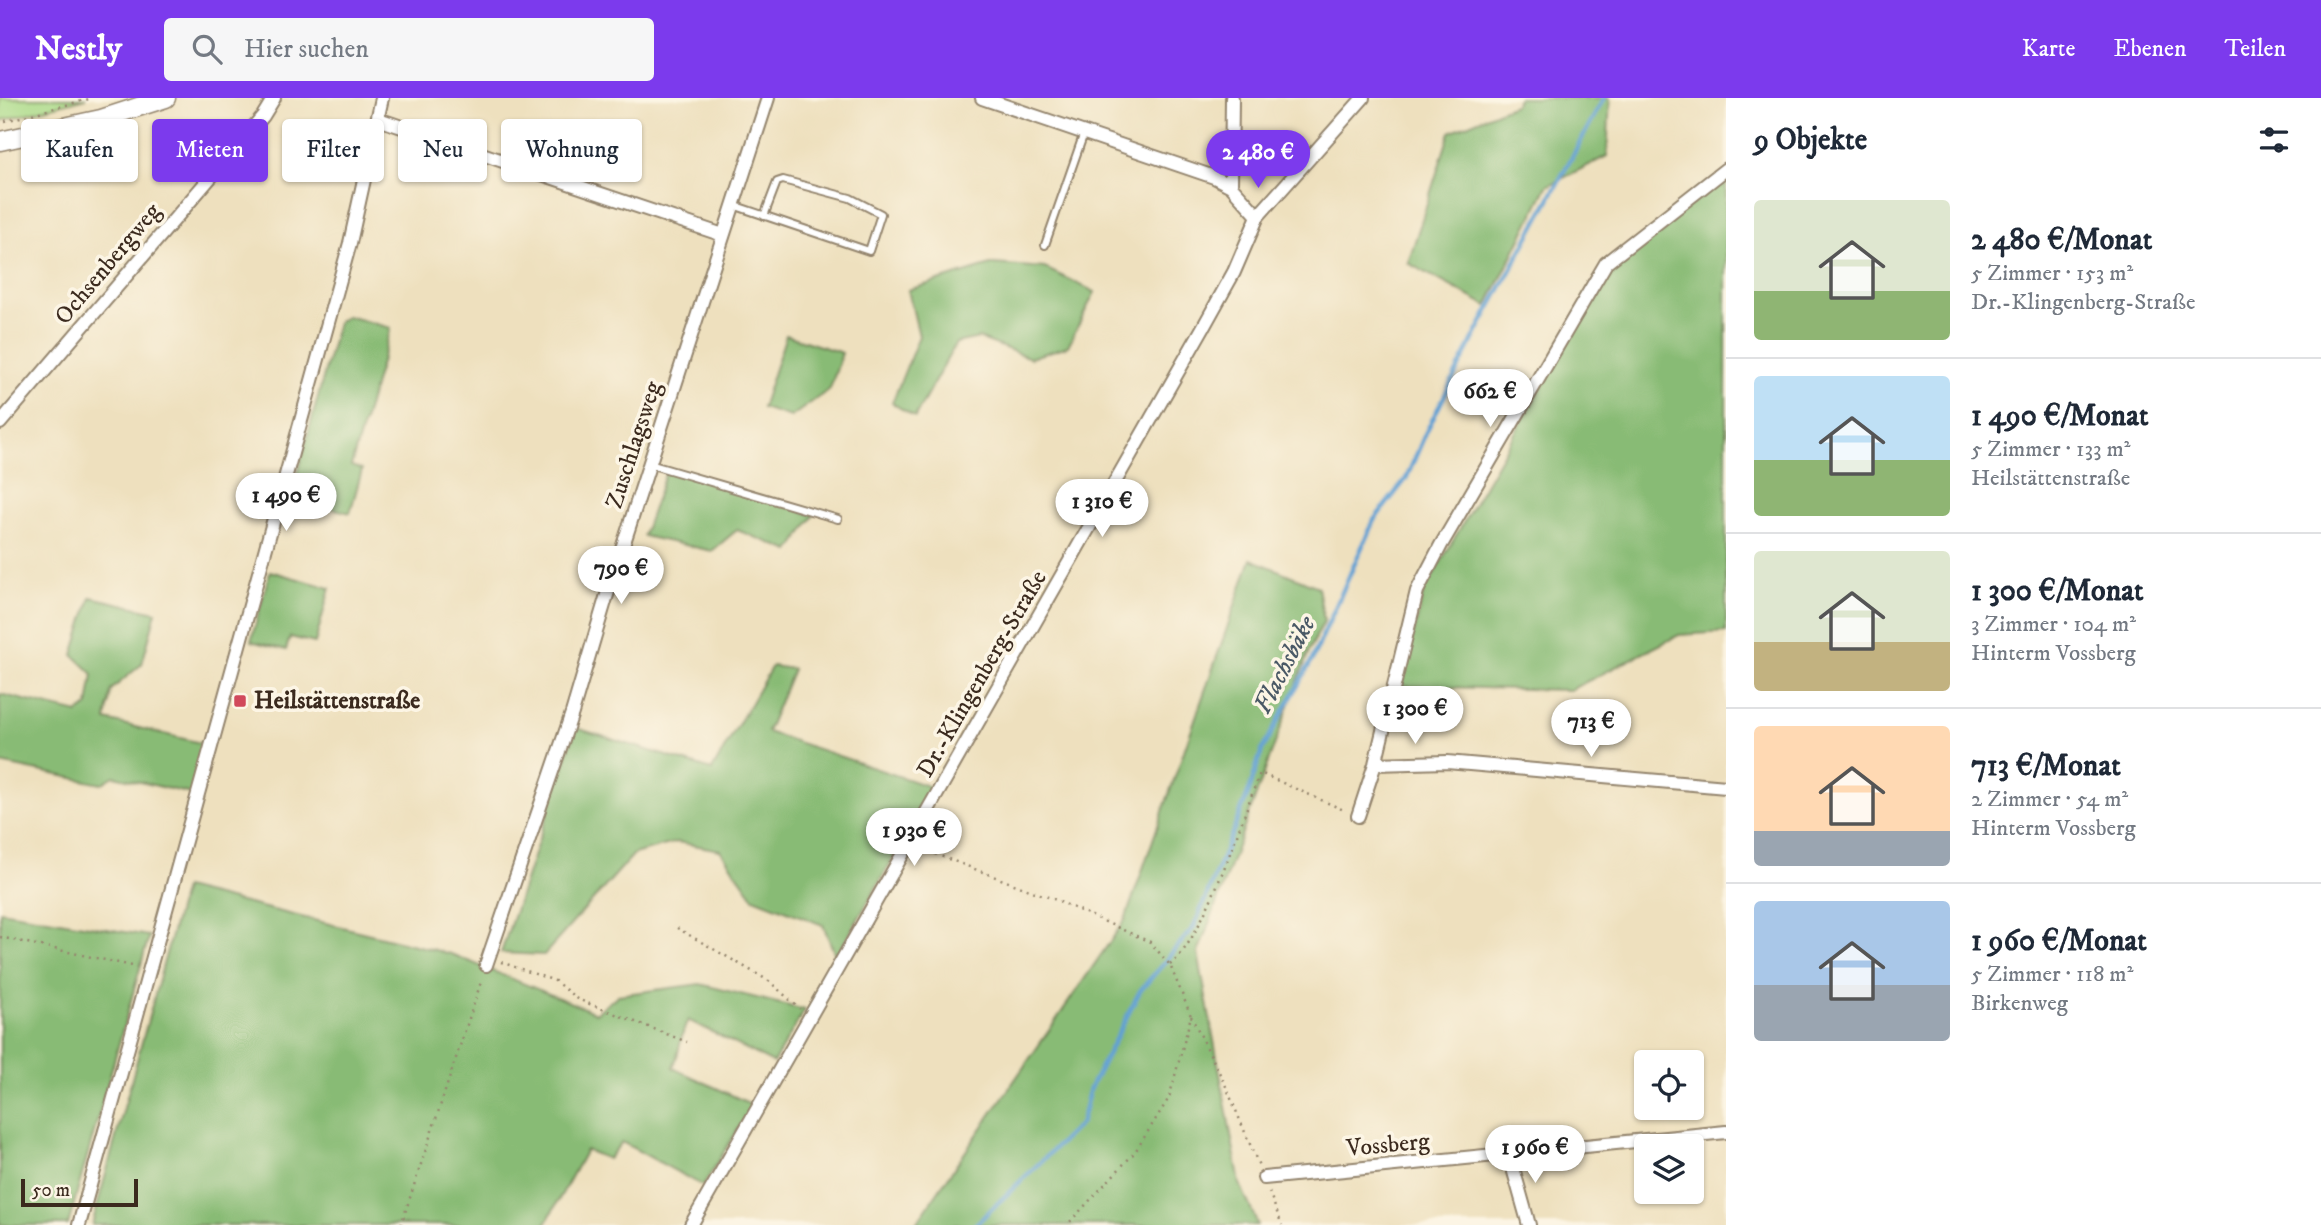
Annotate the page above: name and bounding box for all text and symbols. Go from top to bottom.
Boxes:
search box [164,18,654,81]
text: Nestly [35,29,122,70]
icon: search [188,30,226,68]
text: Hier suchen [244,33,369,66]
text: Karte [2022,34,2075,64]
text: Ebenen [2113,34,2187,64]
text: Teilen [2225,34,2286,64]
chip: Kaufen [21,119,138,182]
chip: Mieten [152,119,268,182]
chip: Filter [282,119,384,182]
chip: Neu [398,119,487,182]
chip: Wohnung [501,119,642,182]
icon: filters [2255,121,2293,159]
text: 9 Objekte [1754,122,1867,159]
pin: 2 480 € [1193,130,1323,190]
text: 2 480 € [1222,138,1294,167]
street label: Ochsenbergweg [48,197,168,331]
text: 2 480 €/Monat [1971,222,2152,259]
icon: home [1810,228,1894,312]
text: 5 Zimmer · 153 m² [1971,259,2133,288]
text: Dr.-Klingenberg-Straße [1971,288,2195,317]
pin: 662 € [1441,370,1539,429]
street label: Zuschlagsweg [599,377,669,512]
text: 662 € [1463,377,1517,406]
text: 1 490 €/Monat [1971,398,2149,435]
icon: home [1810,404,1894,488]
text: 5 Zimmer · 133 m² [1971,435,2131,464]
text: Heilstättenstraße [1971,464,2130,493]
pin: 1 490 € [221,474,351,533]
pin: 1 310 € [1037,480,1167,539]
text: 1 490 € [252,481,320,510]
text: 1 310 € [1071,487,1133,516]
pin: 790 € [572,546,670,606]
text: 790 € [594,554,648,583]
street label: Dr.-Klingenberg-Straße [910,565,1054,783]
text: 1 300 €/Monat [1971,573,2144,610]
icon: home [1810,579,1894,663]
water label: Flachsbäke [1246,610,1324,719]
text: 3 Zimmer · 104 m² [1971,610,2136,639]
text: Hinterm Vossberg [1971,639,2136,668]
place label: Heilstättenstraße [254,686,420,716]
pin: 1 300 € [1350,686,1480,746]
marker: Heilstättenstraße [232,693,248,709]
text: 1 300 € [1382,694,1448,723]
pin: 713 € [1542,700,1640,759]
text: 713 € [1567,707,1615,736]
text: 713 €/Monat [1971,748,2121,785]
icon: home [1810,754,1894,838]
text: 2 Zimmer · 54 m² [1971,785,2128,814]
pin: 1 930 € [849,808,979,868]
text: Hinterm Vossberg [1971,814,2136,843]
text: 1 930 € [882,816,946,845]
text: 1 960 €/Monat [1971,923,2147,960]
icon: home [1810,929,1894,1013]
text: 5 Zimmer · 118 m² [1971,960,2133,989]
text: Birkenweg [1971,989,2068,1018]
map controls [1634,1050,1704,1204]
button: locate [1634,1050,1704,1120]
street label: Vossberg [1344,1126,1431,1164]
pin: 1 960 € [1470,1126,1600,1185]
text: 1 960 € [1501,1133,1569,1162]
button: layers [1634,1134,1704,1204]
scale bar [21,1176,138,1208]
text: 50 m [32,1179,70,1202]

